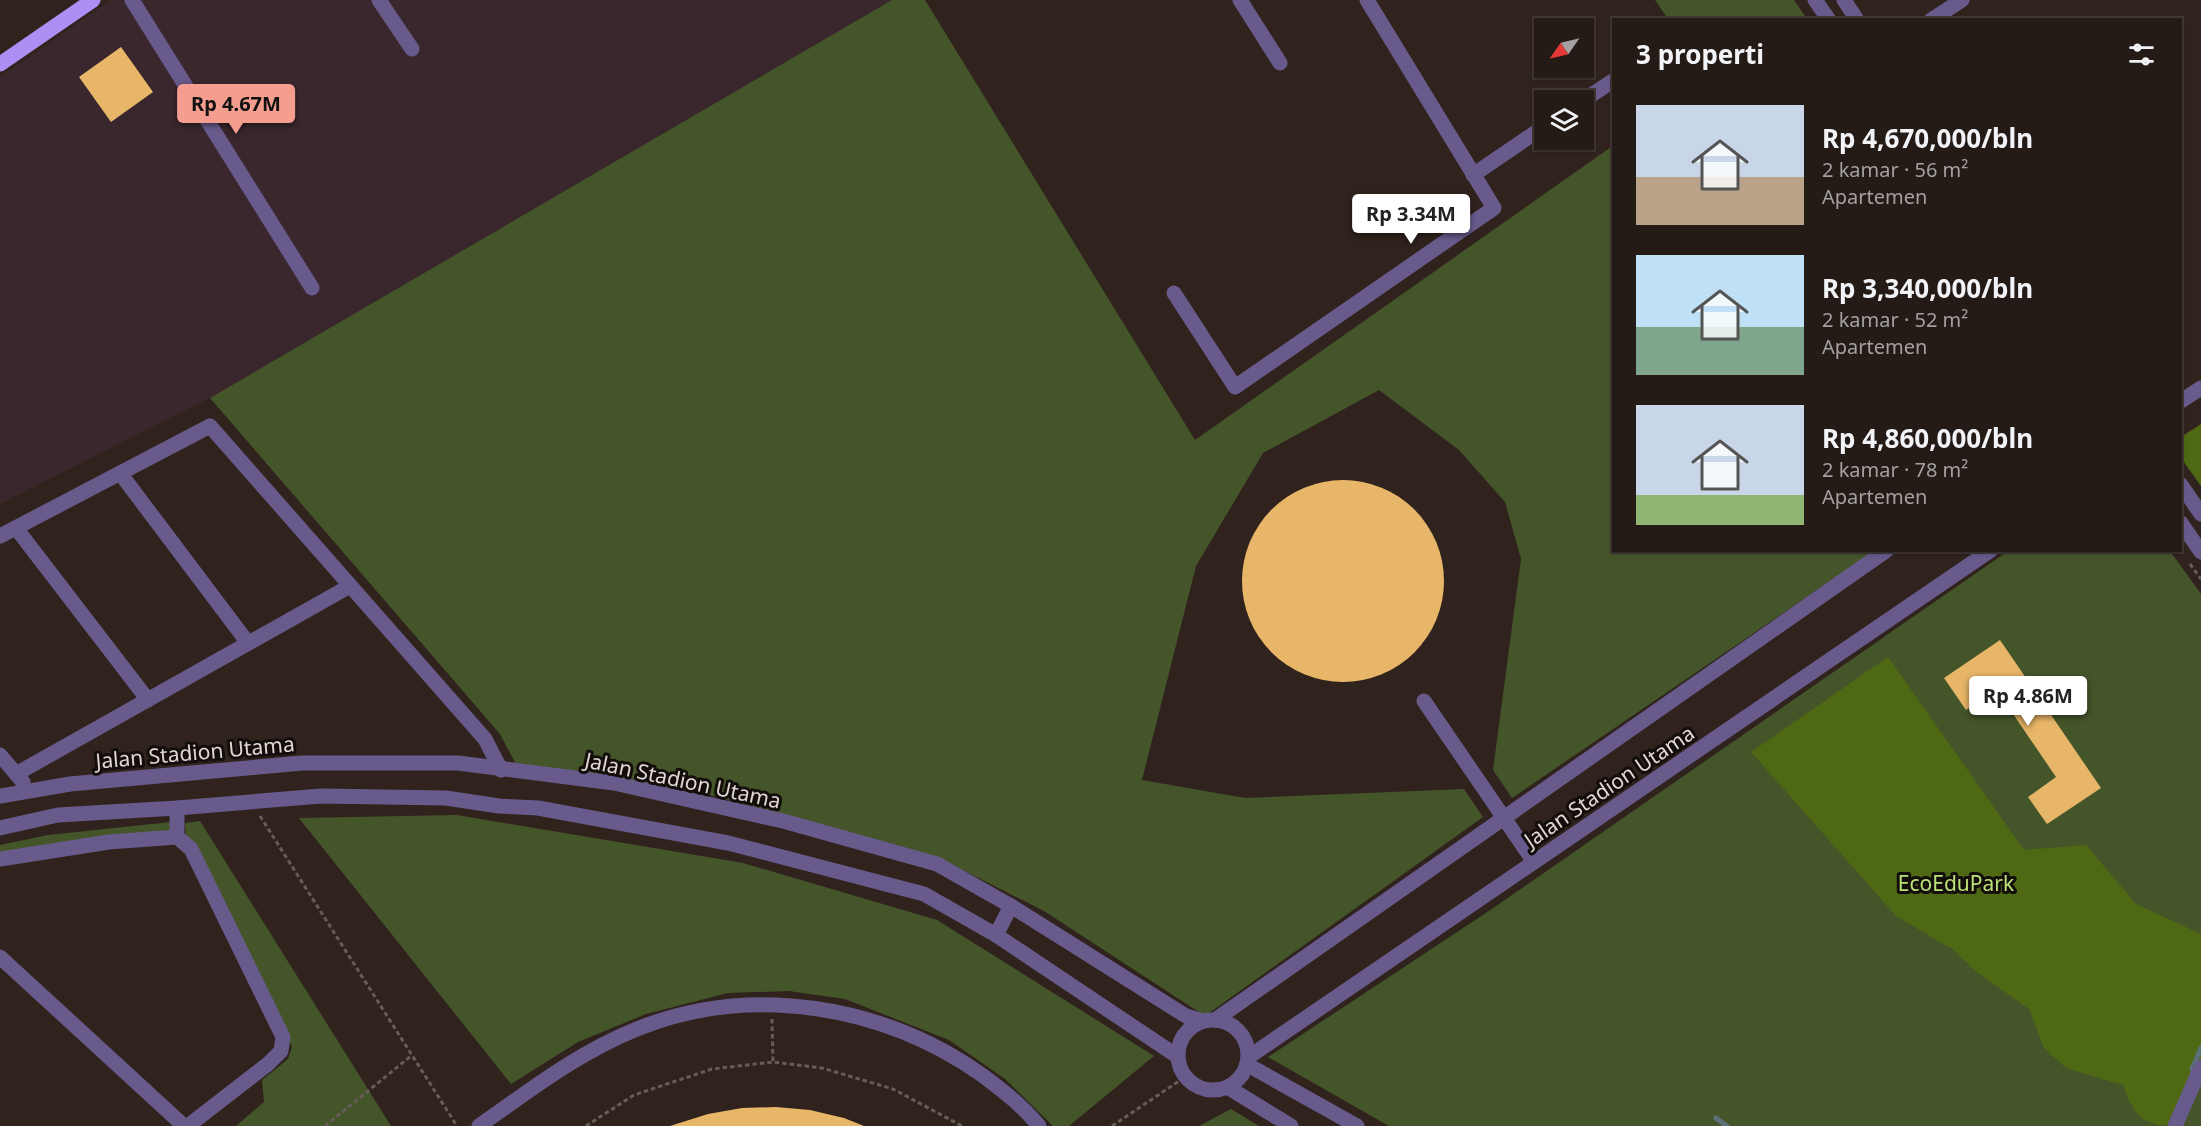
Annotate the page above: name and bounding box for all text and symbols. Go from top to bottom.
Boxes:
north arrow [1534,18,1594,78]
map controls [1534,18,1594,150]
text: 3 properti [1636,36,1764,72]
icon: filters [2125,38,2158,71]
pin: Rp 4.67M [174,84,298,135]
text: Rp 4.67M [191,90,281,117]
button: layers [1534,90,1594,150]
text: Rp 4,670,000/bln [1822,120,2033,156]
icon: home [1684,129,1756,201]
text: 2 kamar · 56 m² [1822,156,1968,183]
text: Apartemen [1822,183,1927,210]
pin: Rp 3.34M [1349,194,1473,245]
text: Rp 3.34M [1366,200,1456,227]
text: Rp 3,340,000/bln [1822,270,2033,306]
icon: home [1684,279,1756,351]
text: 2 kamar · 52 m² [1822,306,1968,333]
text: Apartemen [1822,333,1927,360]
text: Rp 4,860,000/bln [1822,420,2033,456]
icon: home [1684,429,1756,501]
text: 2 kamar · 78 m² [1822,456,1968,483]
text: Apartemen [1822,483,1927,510]
pin: Rp 4.86M [1966,676,2090,727]
text: Rp 4.86M [1983,682,2073,709]
street label: Jalan Stadion Utama [1517,719,1700,855]
street label: Jalan Stadion Utama [92,729,296,775]
street label: Jalan Stadion Utama [580,745,784,814]
park label: EcoEduPark [1898,869,2015,897]

